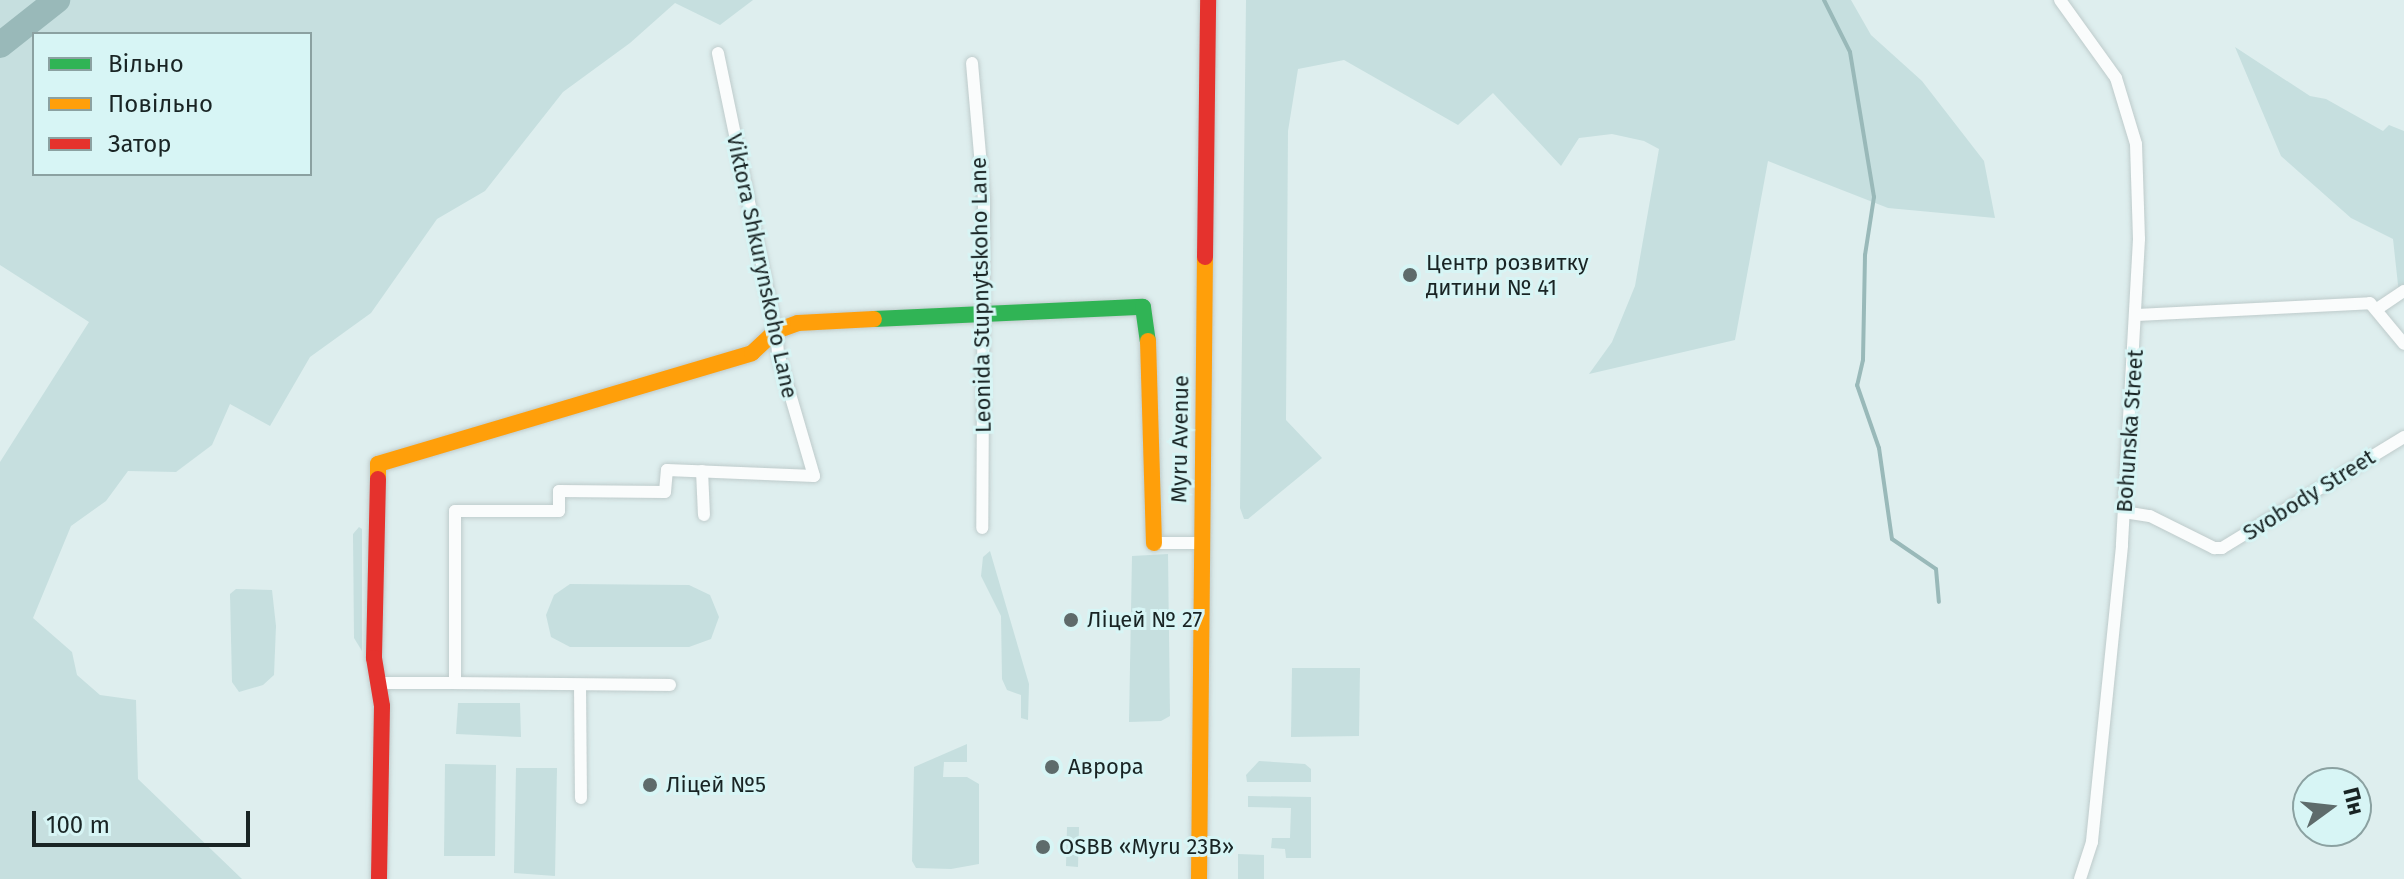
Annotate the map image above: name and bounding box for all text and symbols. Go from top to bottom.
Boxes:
legend [32,32,312,176]
text: Вільно [108,50,184,78]
text: Повільно [108,90,213,118]
text: Затор [108,130,172,158]
street label: Viktora Shkurynskoho Lane [721,131,803,401]
street label: Leonida Stupnytskoho Lane [965,157,997,433]
place label: Центр розвитку дитини № 41 [1426,249,1589,300]
marker: Центр розвитку дитини № 41 [1401,266,1419,284]
street label: Bohunska Street [2111,349,2149,513]
street label: Myru Avenue [1166,375,1194,503]
street label: Svobody Street [2238,444,2380,546]
place label: Ліцей № 27 [1087,607,1202,633]
marker: Ліцей № 27 [1062,611,1080,629]
place label: Аврора [1068,754,1144,780]
marker: Аврора [1043,758,1061,776]
north arrow [2292,767,2372,847]
place label: Ліцей №5 [666,772,766,798]
marker: Ліцей №5 [641,776,659,794]
text: Пн [2337,784,2370,818]
scale bar [36,795,254,845]
text: 100 m [46,811,110,839]
place label: OSBB «Myru 23B» [1059,834,1234,860]
marker: OSBB «Myru 23B» [1034,838,1052,856]

